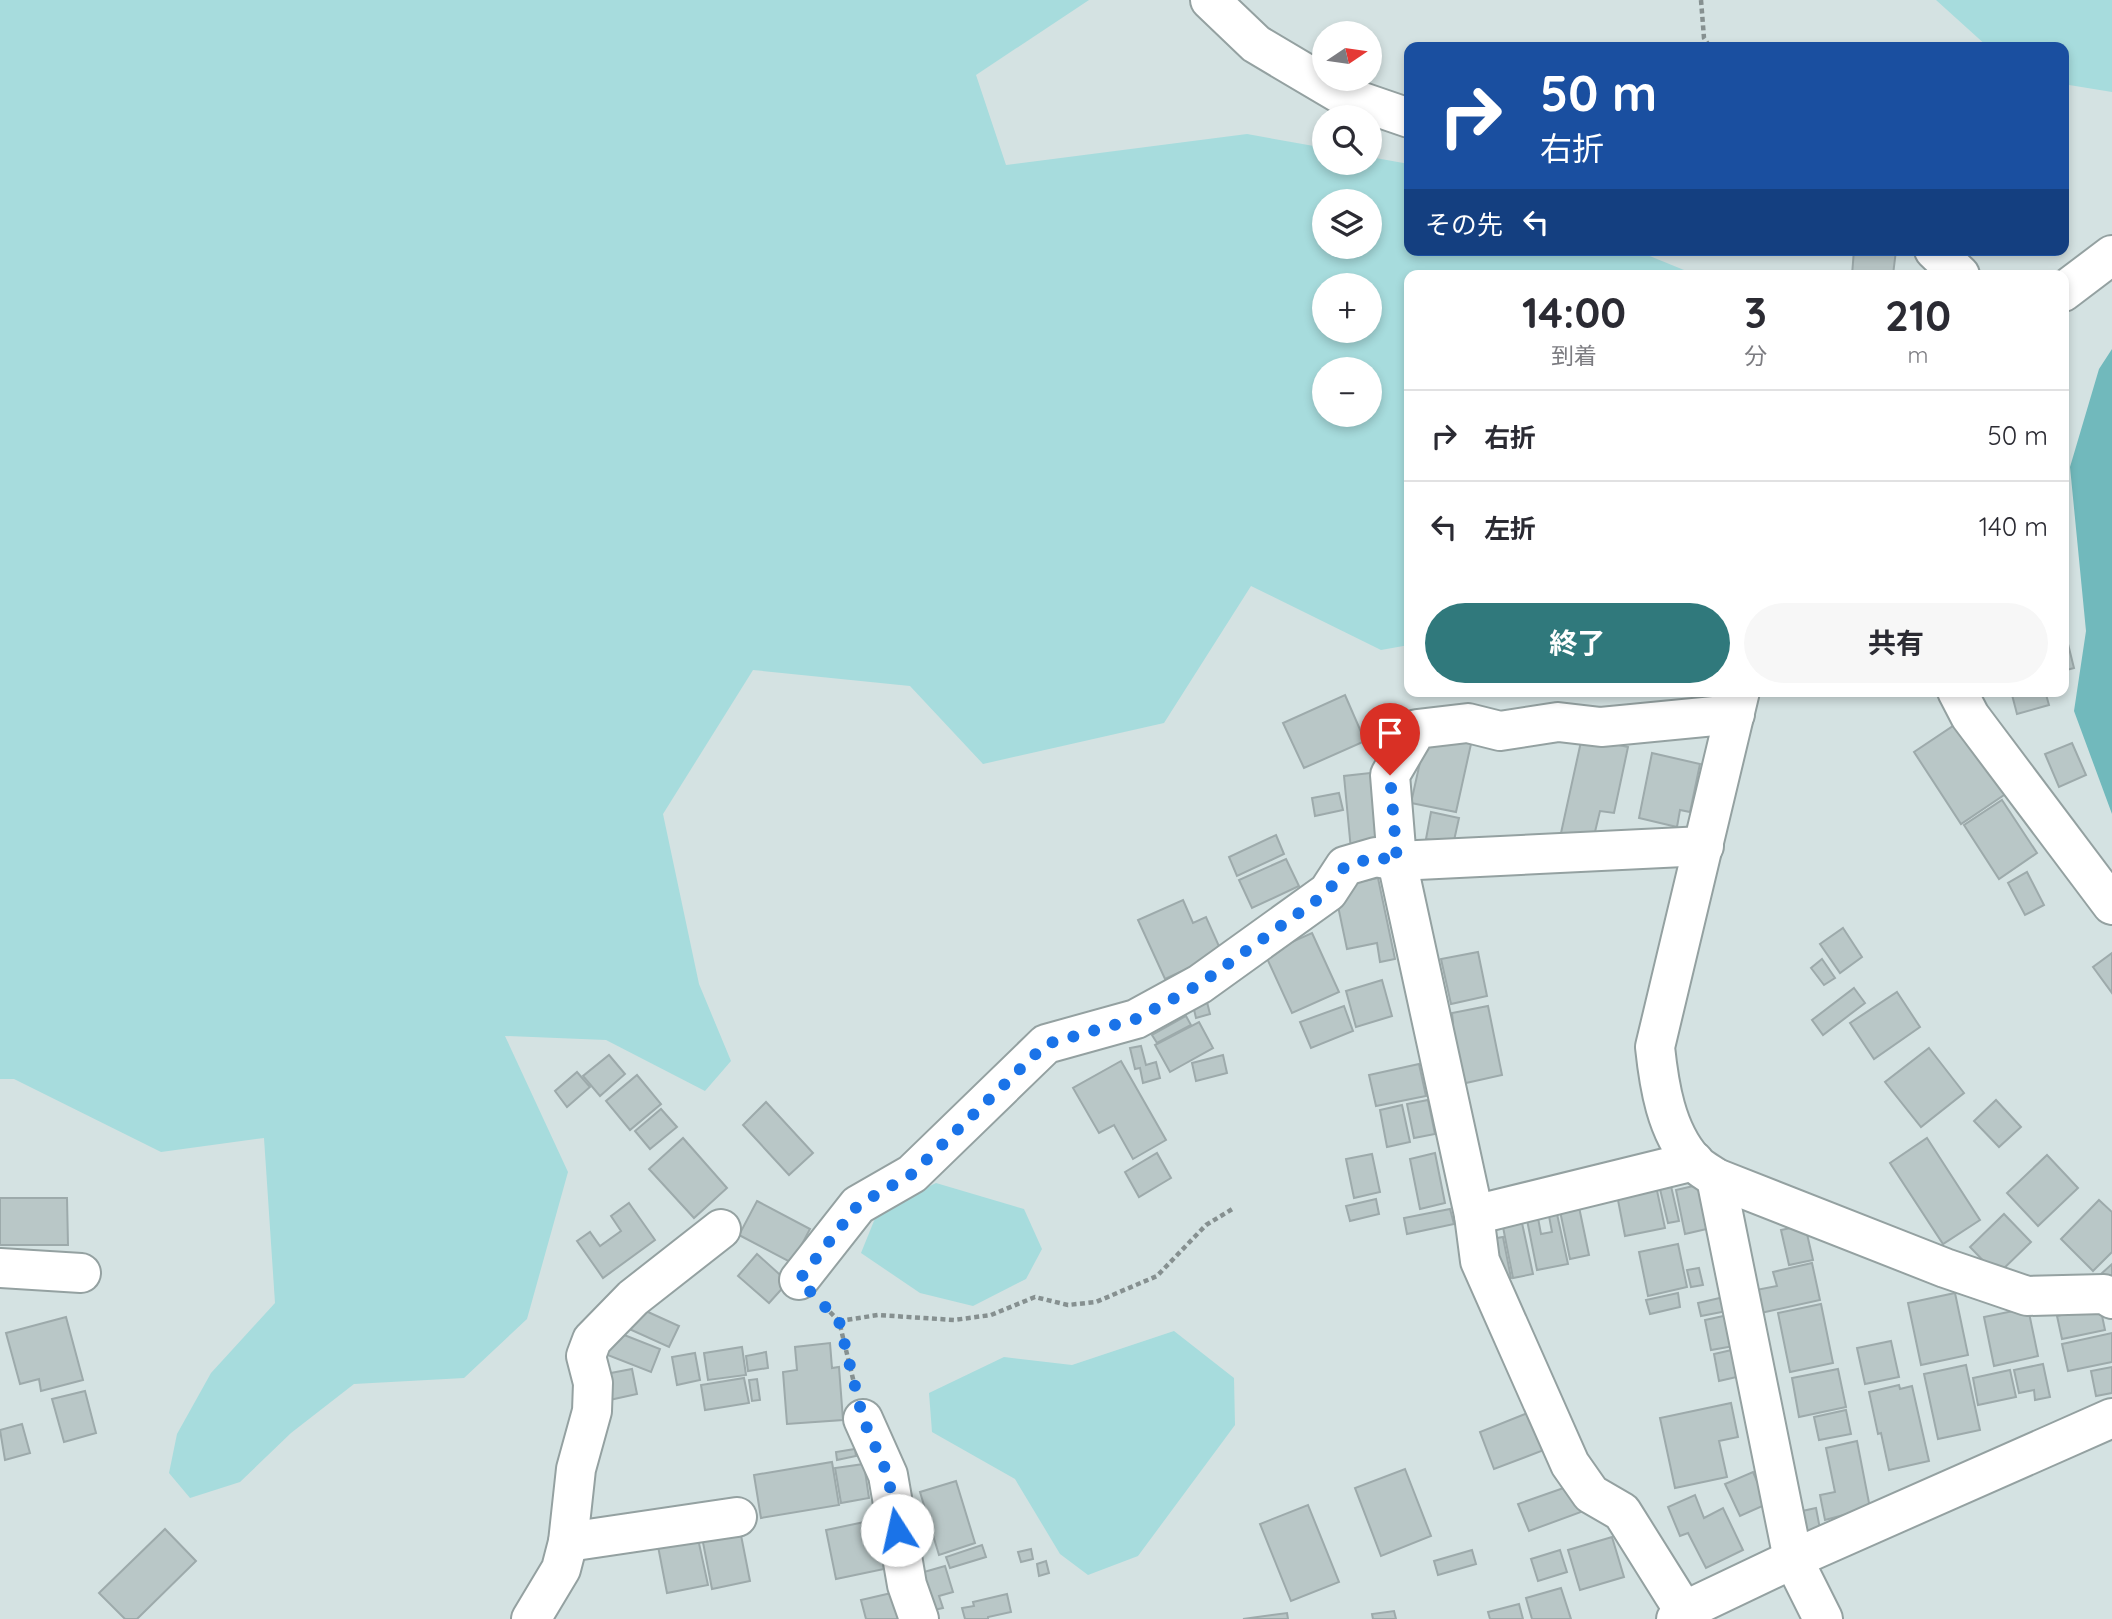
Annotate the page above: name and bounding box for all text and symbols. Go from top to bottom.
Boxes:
north arrow [1312,21,1382,91]
map controls [1312,21,1382,427]
text: 50 m [1540,62,1657,123]
icon: right [1425,70,1516,161]
button: search [1312,105,1382,175]
text: 右折 [1540,128,1604,168]
button: layers [1312,189,1382,259]
icon: left [1517,203,1555,241]
text: その先 [1425,208,1503,241]
button: + [1312,273,1382,343]
text: 14:00 [1522,286,1626,339]
text: 3 [1744,286,1767,339]
text: 210 [1885,289,1951,342]
text: m [1908,340,1928,369]
text: 到着 [1551,341,1597,370]
text: 分 [1744,341,1767,370]
button: − [1312,357,1382,427]
icon: right [1425,417,1463,455]
text: 50 m [1988,419,2048,452]
text: 右折 [1484,421,1536,454]
icon: left [1425,508,1463,546]
text: 140 m [1979,510,2048,543]
text: 左折 [1484,512,1536,545]
button: 終了 [1425,603,1730,683]
button: 共有 [1744,603,2048,683]
pin [1360,703,1420,775]
icon: arrive [1371,714,1409,752]
position arrow [860,1493,934,1567]

